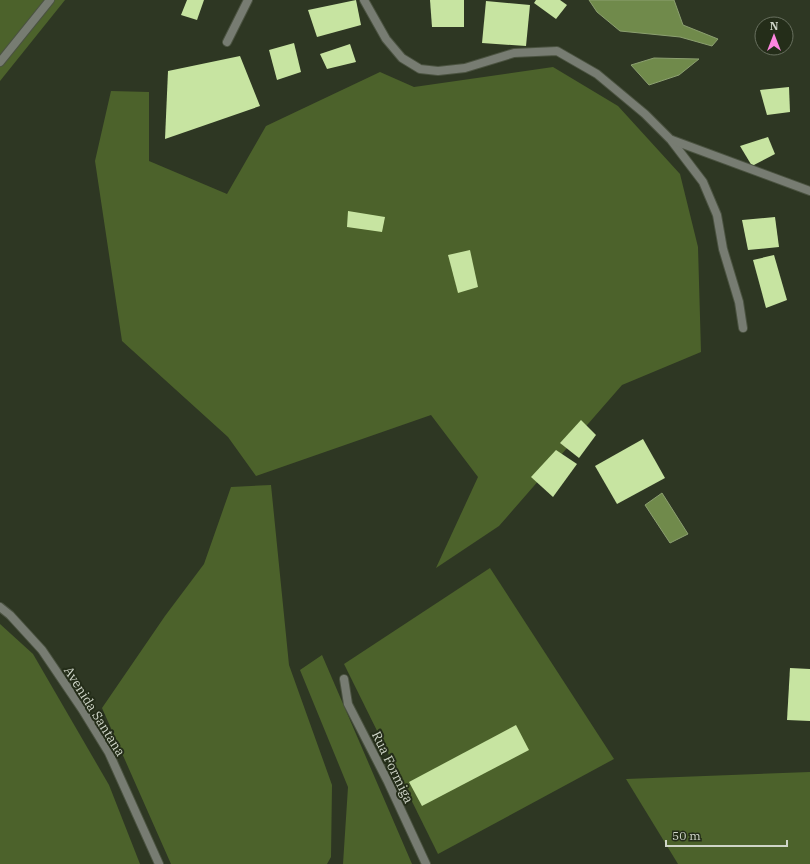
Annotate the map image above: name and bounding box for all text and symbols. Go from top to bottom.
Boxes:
north arrow [754,16,794,56]
text: N [770,19,779,33]
street label: Avenida Santana [60,663,129,759]
street label: Rua Formiga [368,728,417,806]
scale bar [666,822,787,848]
text: 50 m [672,828,701,843]

